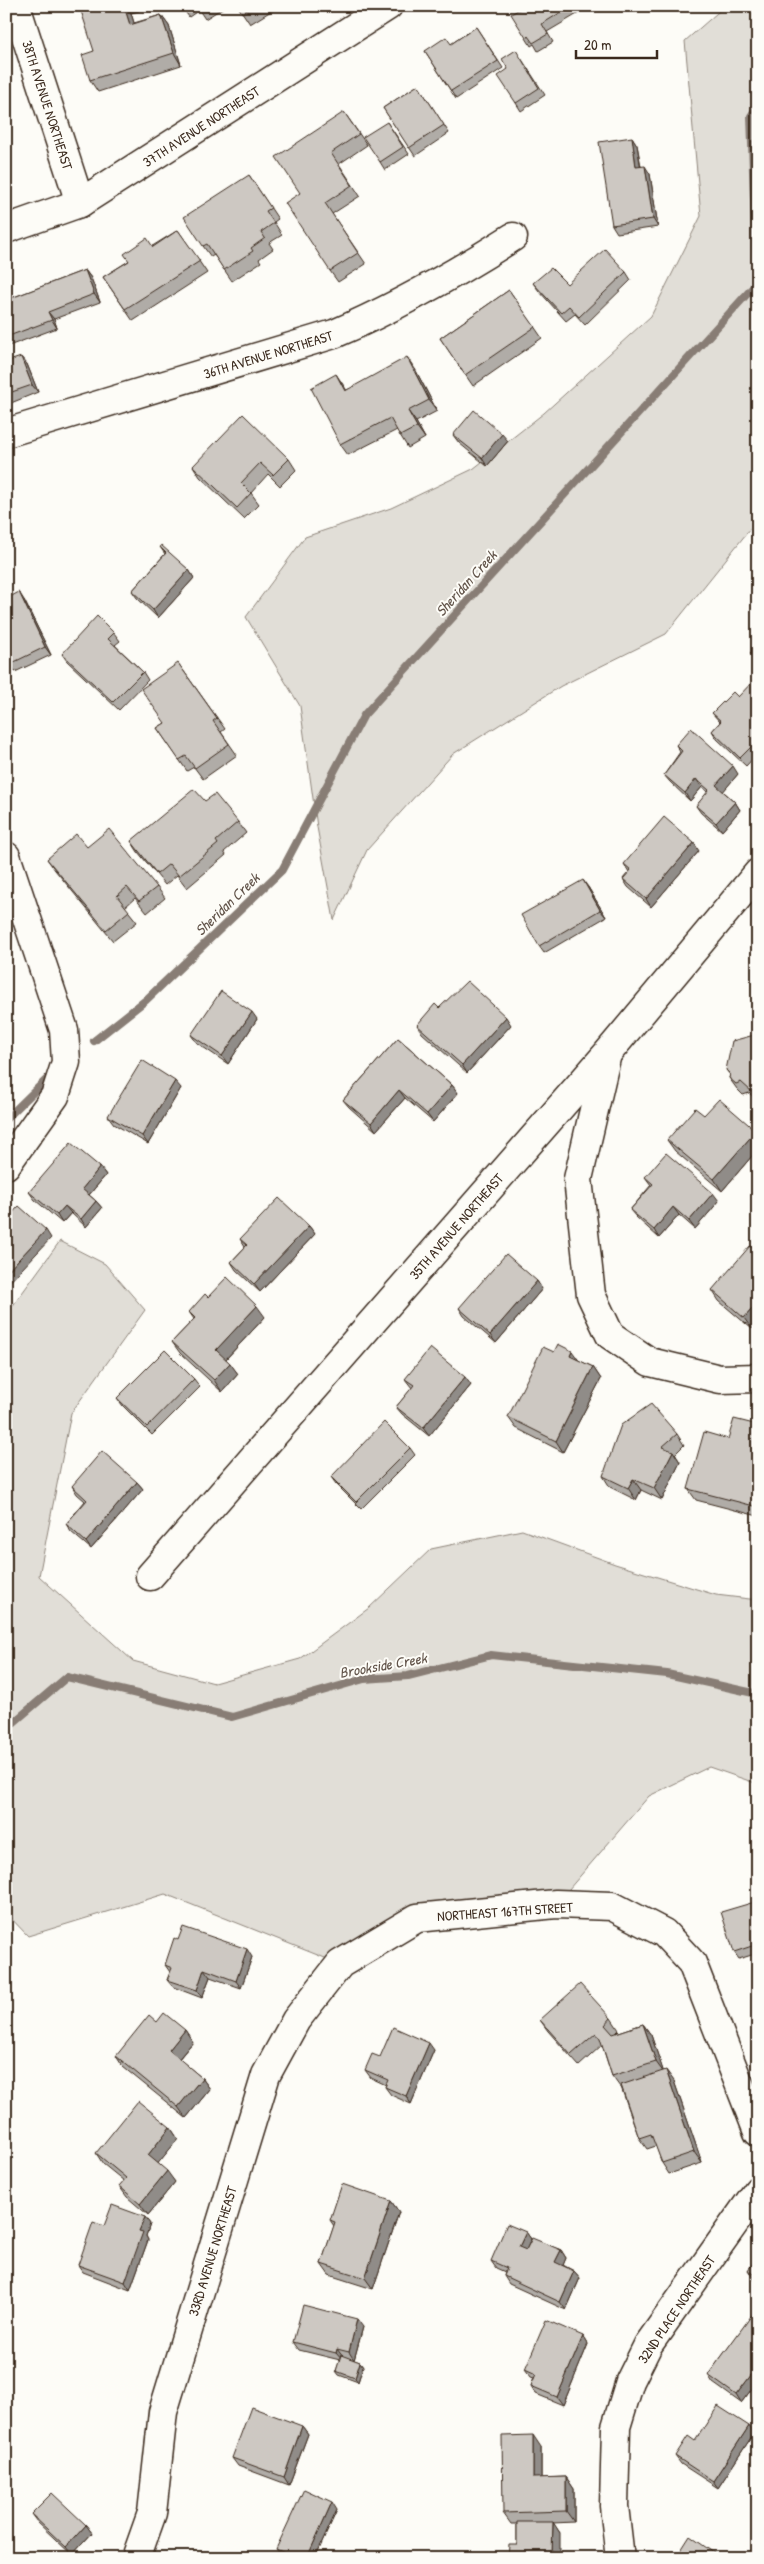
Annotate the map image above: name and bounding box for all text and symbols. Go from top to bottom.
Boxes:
scale bar [576,28,658,60]
text: 20 m [584,34,611,55]
street label: 38TH AVENUE NORTHEAST [18,38,78,172]
street label: 37TH AVENUE NORTHEAST [139,81,263,171]
street label: 36TH AVENUE NORTHEAST [201,325,335,383]
water label: Sheridan Creek [431,544,503,621]
water label: Sheridan Creek [190,867,265,940]
street label: 35TH AVENUE NORTHEAST [405,1169,508,1283]
water label: Brookside Creek [338,1647,430,1683]
street label: NORTHEAST 167TH STREET [436,1897,574,1925]
street label: 33RD AVENUE NORTHEAST [183,2183,241,2318]
street label: 32ND PLACE NORTHEAST [633,2251,720,2367]

